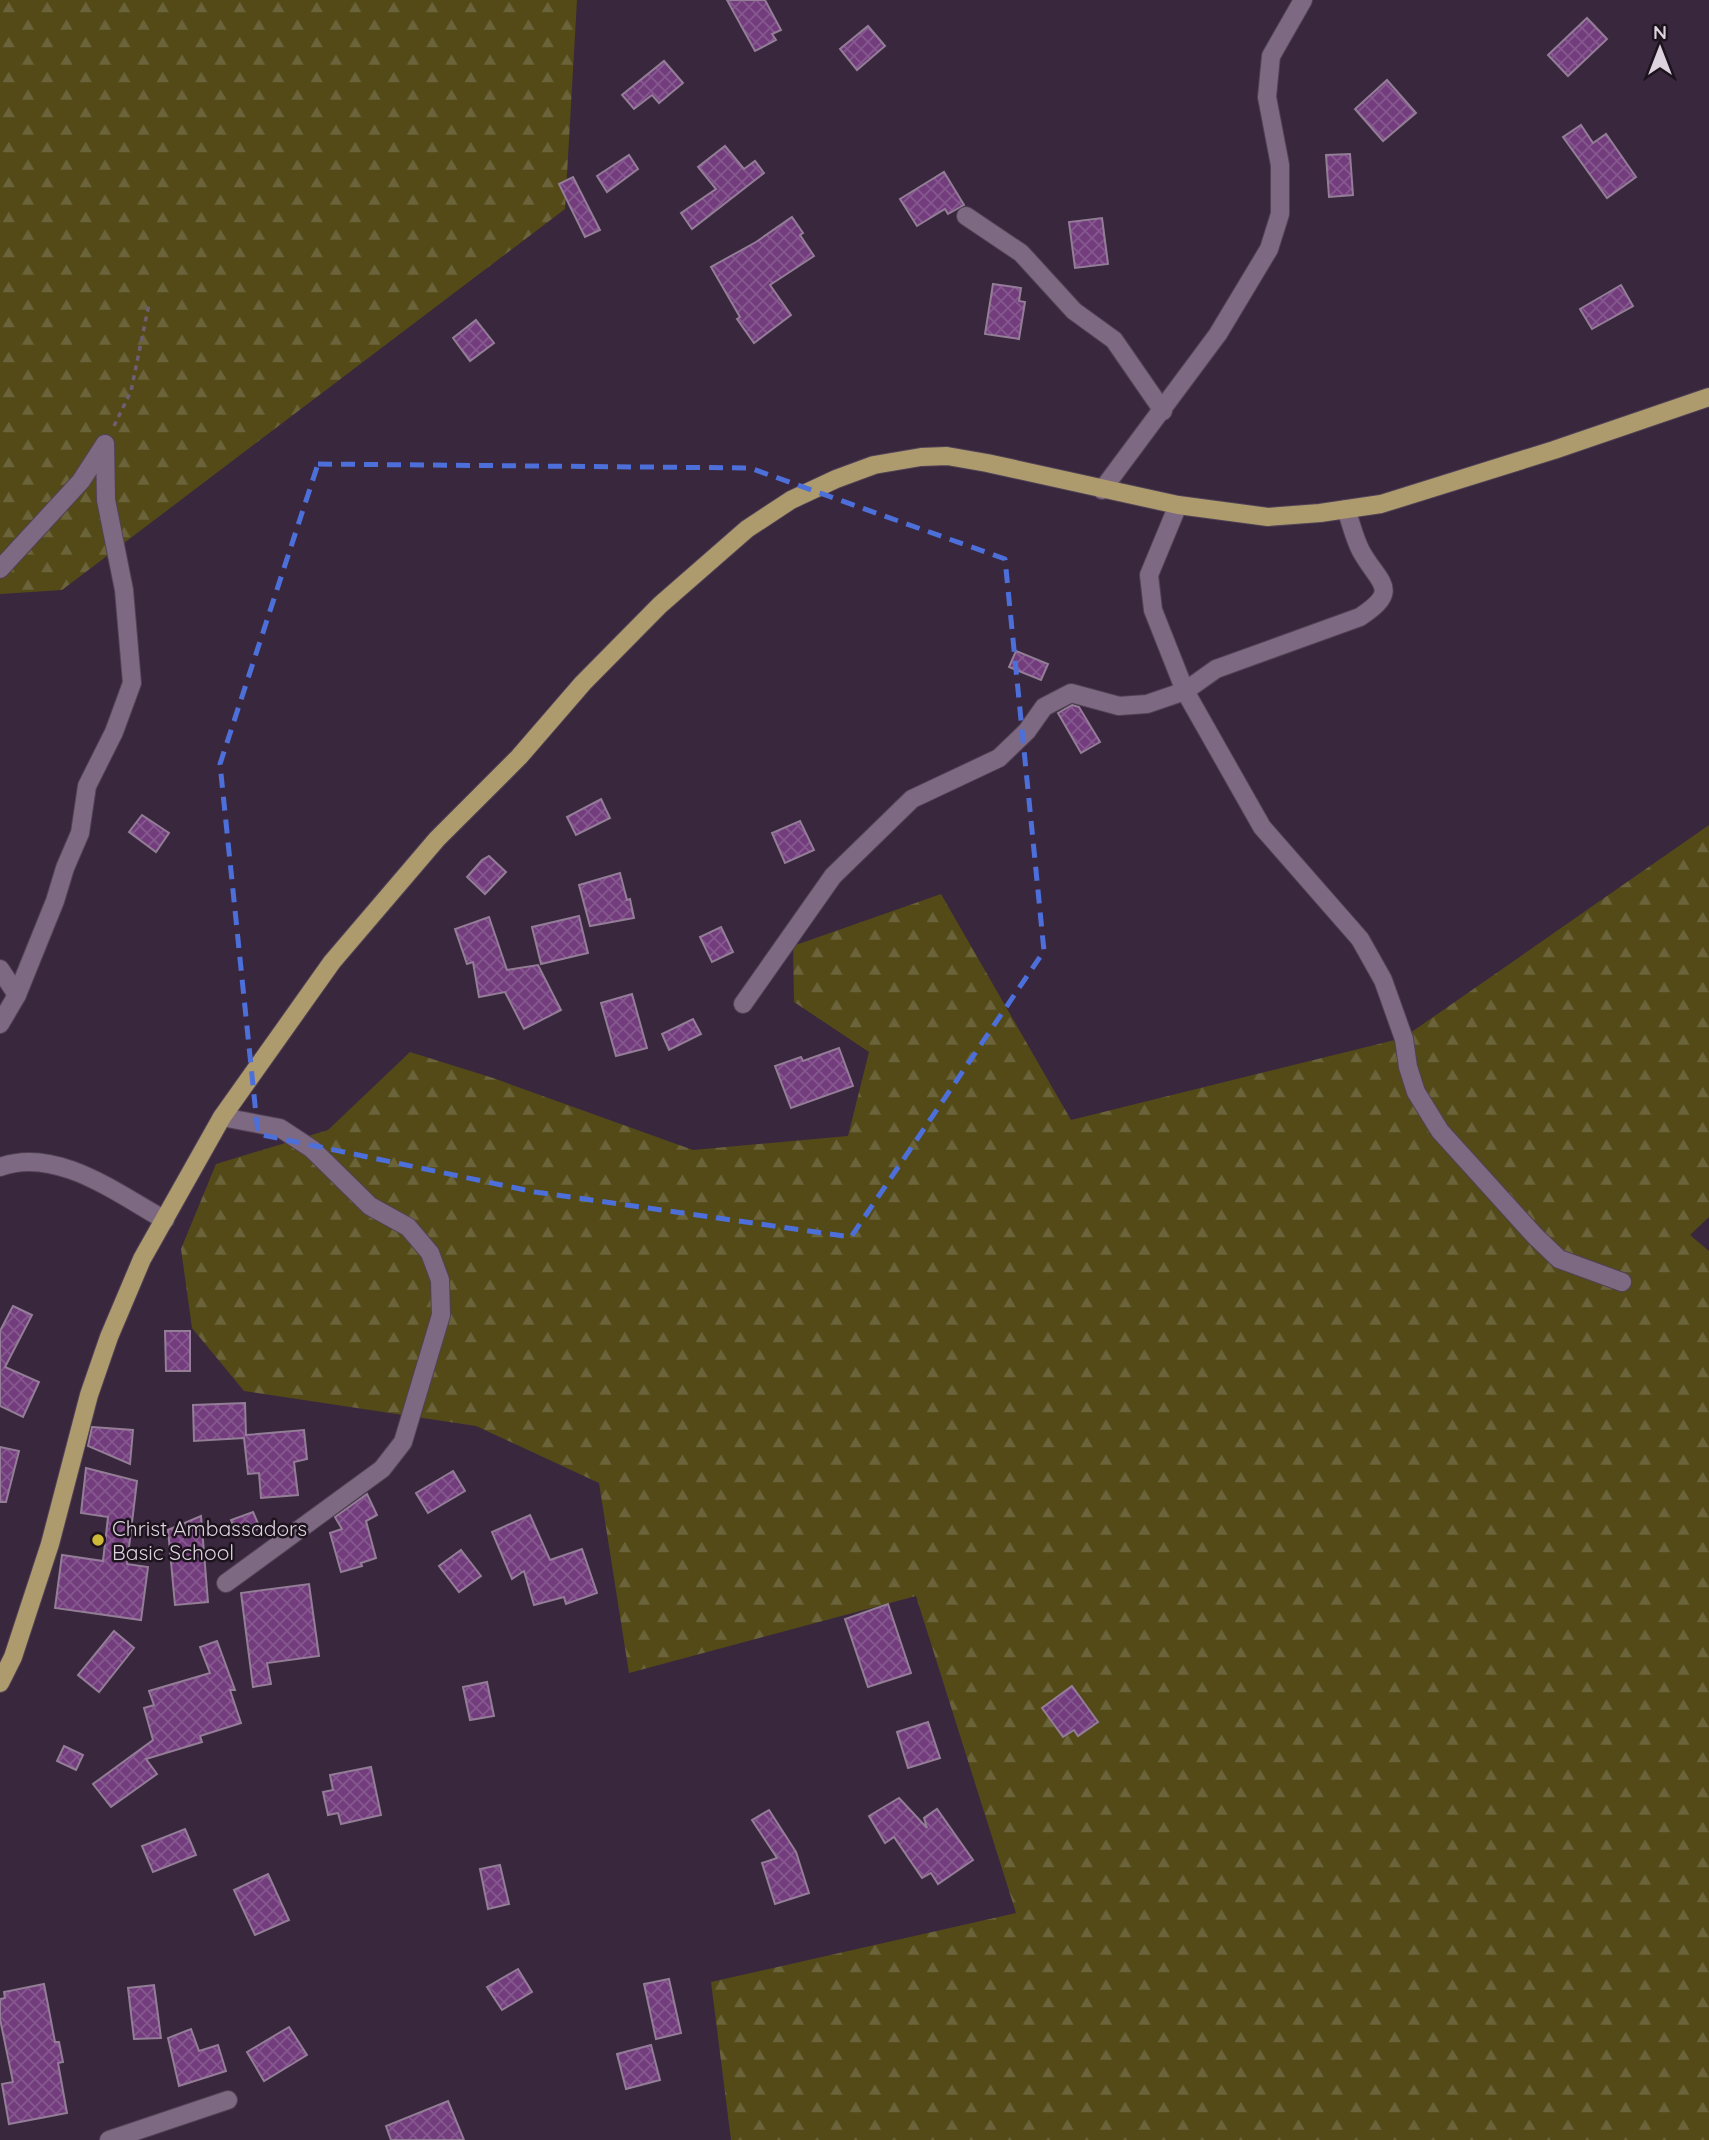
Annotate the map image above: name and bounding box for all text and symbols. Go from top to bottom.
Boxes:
north arrow [1625,14,1695,84]
text: N [1653,20,1667,44]
place label: Christ Ambassadors Basic School [112,1515,307,1565]
marker: Christ Ambassadors Basic School [90,1532,106,1548]

